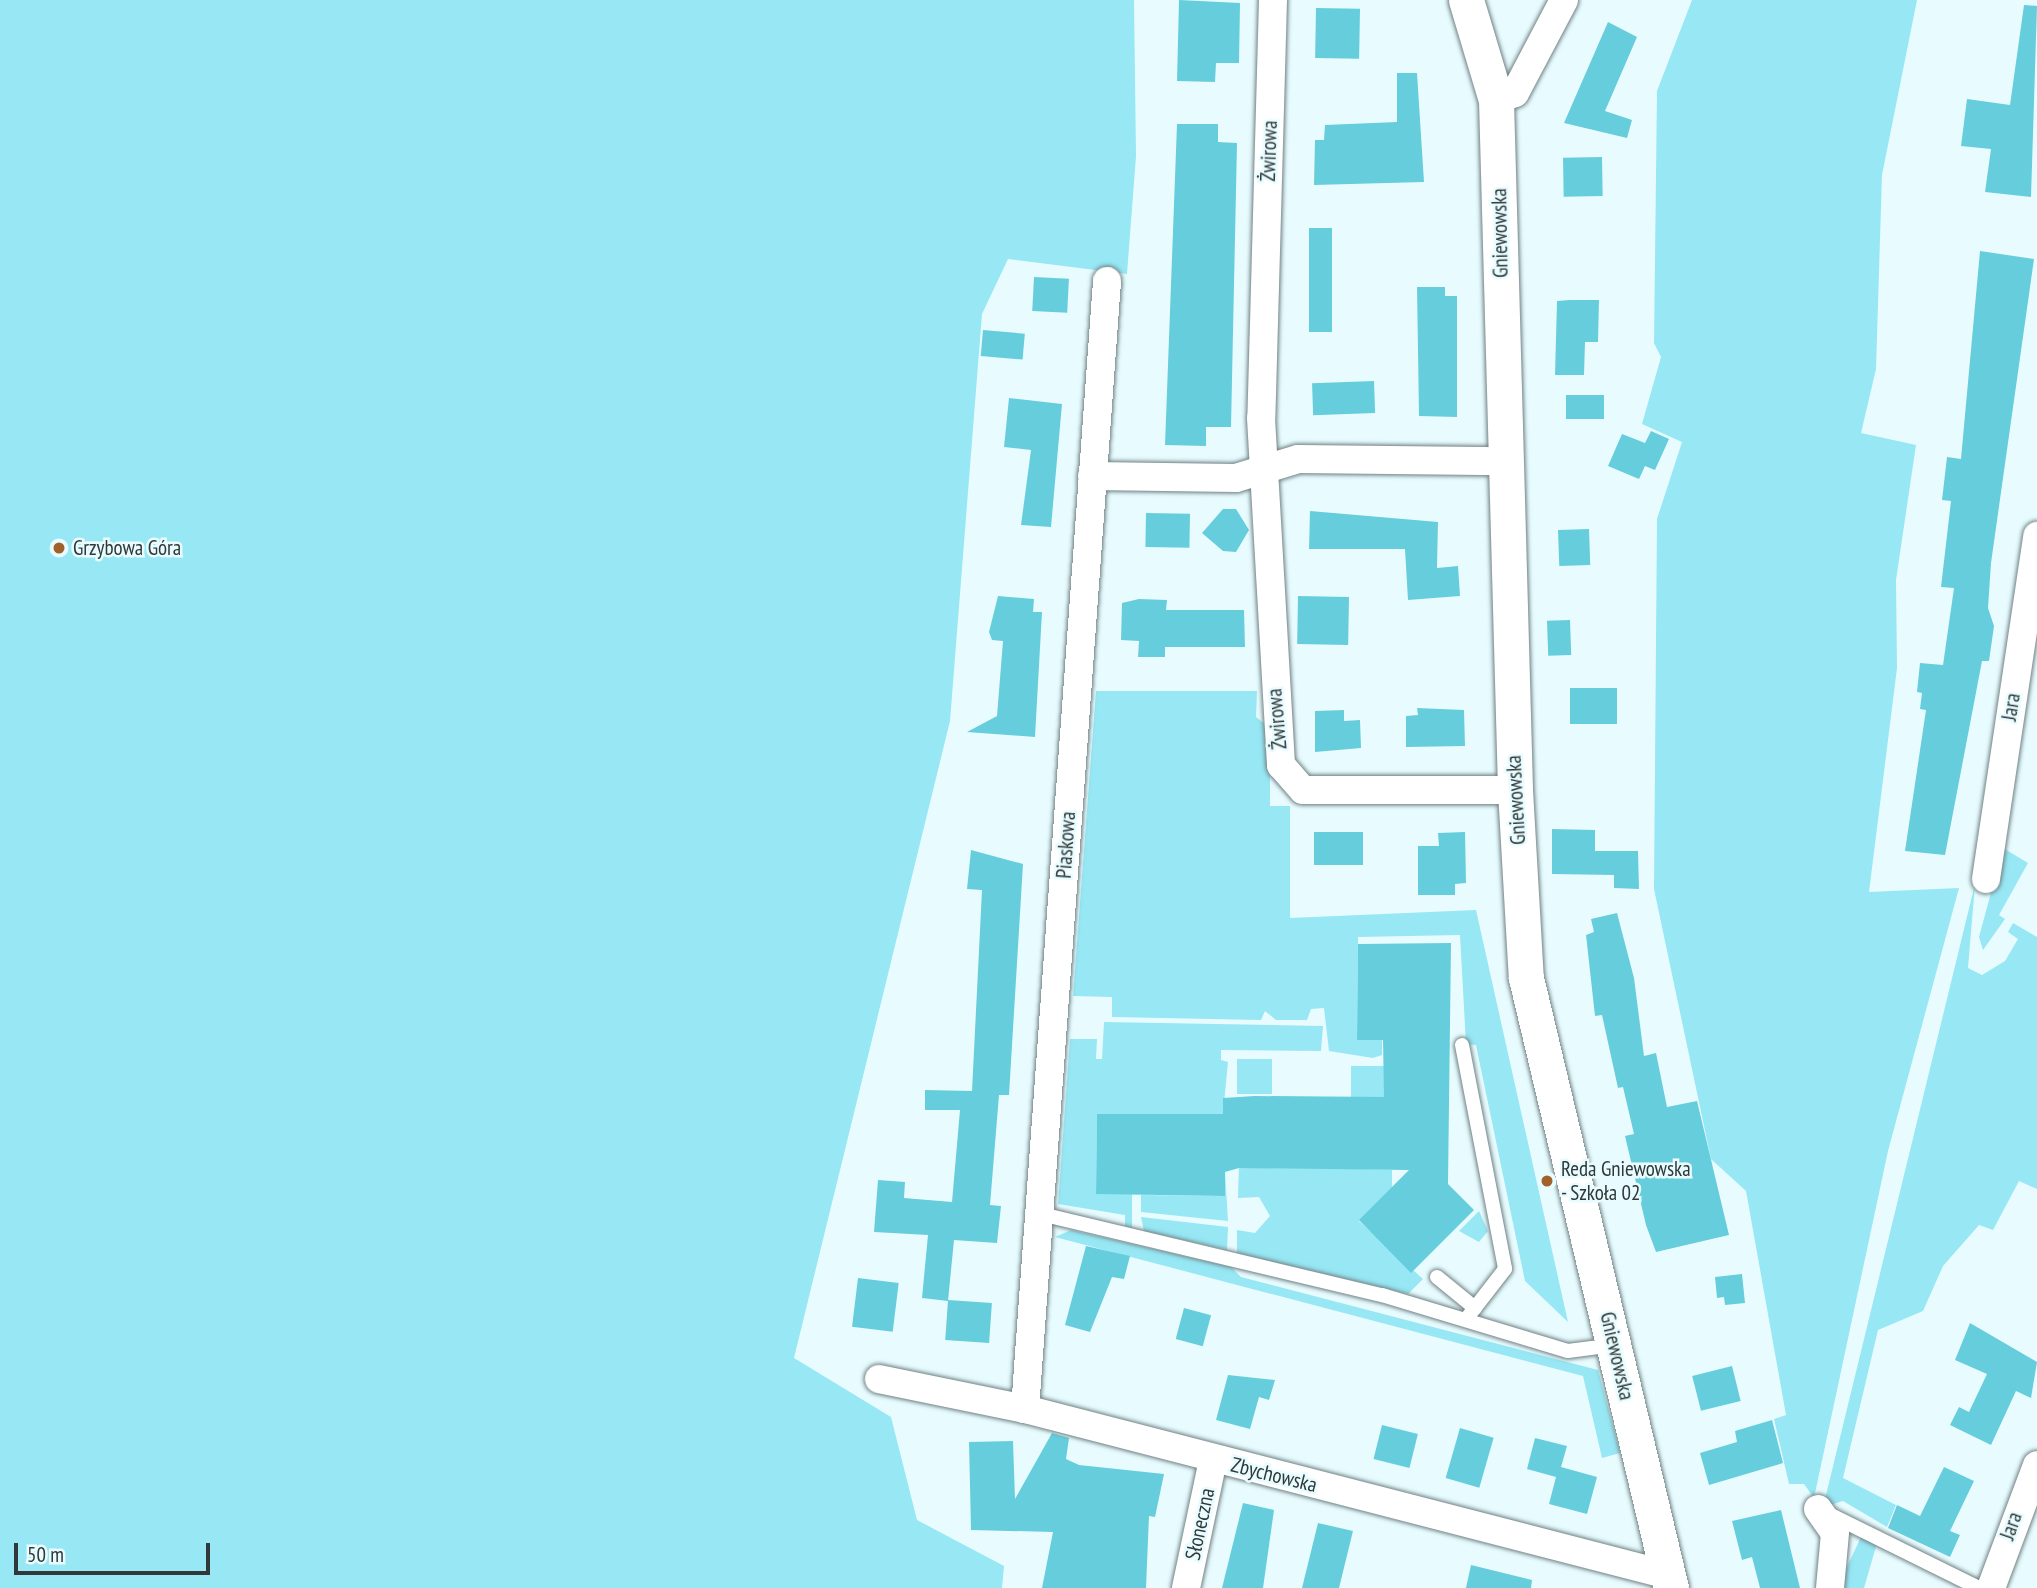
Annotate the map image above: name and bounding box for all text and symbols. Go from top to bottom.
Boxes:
street label: Żwirowa [1255,120,1283,182]
street label: Gniewowska [1487,188,1513,278]
place label: Grzybowa Góra [73,535,181,561]
marker: Grzybowa Góra [51,540,67,556]
street label: Żwirowa [1262,687,1292,751]
street label: Jara [1996,691,2026,723]
street label: Gniewowska [1501,755,1531,845]
street label: Piaskowa [1051,811,1081,879]
place label: Reda Gniewowska - Szkoła 02 [1561,1156,1691,1206]
marker: Reda Gniewowska - Szkoła 02 [1539,1173,1555,1189]
street label: Gniewowska [1595,1309,1639,1403]
street label: Zbychowska [1228,1452,1320,1498]
street label: Słoneczna [1180,1486,1220,1562]
street label: Jara [1995,1509,2027,1543]
scale bar [18,1528,214,1572]
text: 50 m [27,1541,64,1568]

